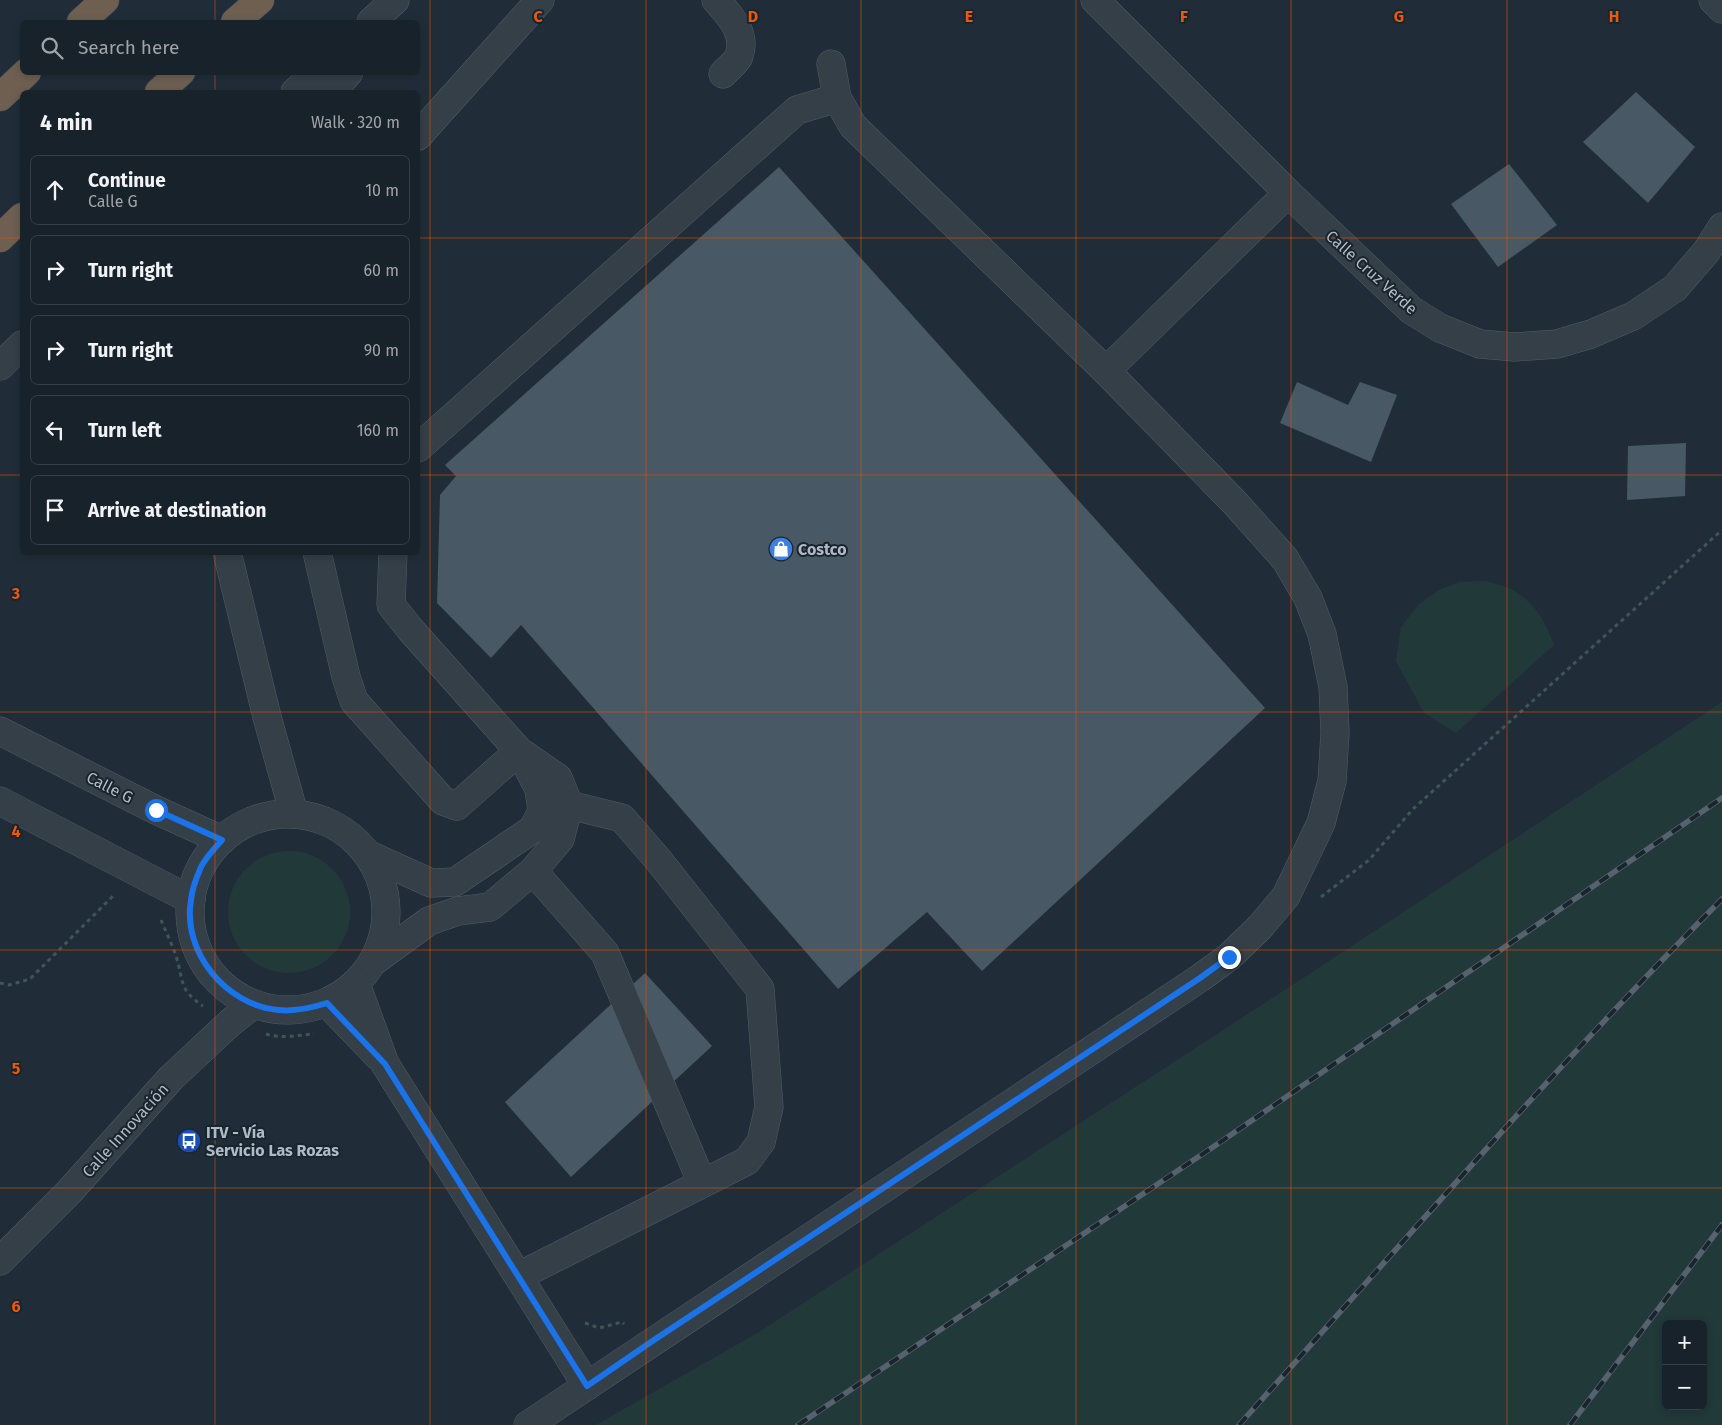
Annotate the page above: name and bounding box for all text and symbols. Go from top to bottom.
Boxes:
text: C [533,7,543,26]
text: D [748,7,758,26]
text: E [965,7,973,26]
text: F [1180,7,1188,26]
text: G [1394,7,1404,26]
text: H [1609,7,1619,26]
search box [20,20,420,75]
icon: search [38,34,66,62]
text: Search here [78,36,179,59]
text: 4 min [40,110,93,136]
text: Walk · 320 m [311,113,400,132]
text: Continue [88,169,166,192]
icon: ahead [41,176,69,204]
text: 10 m [365,181,399,200]
text: Calle G [88,192,138,211]
street label: Calle Cruz Verde [1322,226,1421,318]
icon: right [41,256,69,284]
text: Turn right [88,259,173,282]
text: 60 m [364,261,399,280]
icon: right [41,336,69,364]
text: Turn right [88,339,173,362]
text: 90 m [364,341,399,360]
icon: left [41,416,69,444]
text: Turn left [88,419,162,442]
text: 160 m [357,421,399,440]
icon: arrive [41,496,69,524]
text: Arrive at destination [88,499,267,522]
shop icon: Costco [768,536,794,562]
place label: Costco [798,540,847,559]
text: 3 [11,584,20,603]
street label: Calle G [83,768,136,807]
route start [145,799,168,822]
text: 4 [11,822,21,841]
route end [1218,946,1241,969]
text: 5 [12,1059,21,1078]
street label: Calle Innovación [78,1080,172,1181]
place label: ITV - Vía Servicio Las Rozas [206,1123,339,1160]
bus stop icon: ITV - Vía Servicio Las Rozas [176,1128,202,1154]
text: 6 [11,1297,21,1316]
map controls [1662,1320,1707,1410]
button: + [1662,1320,1707,1365]
button: − [1662,1365,1707,1410]

